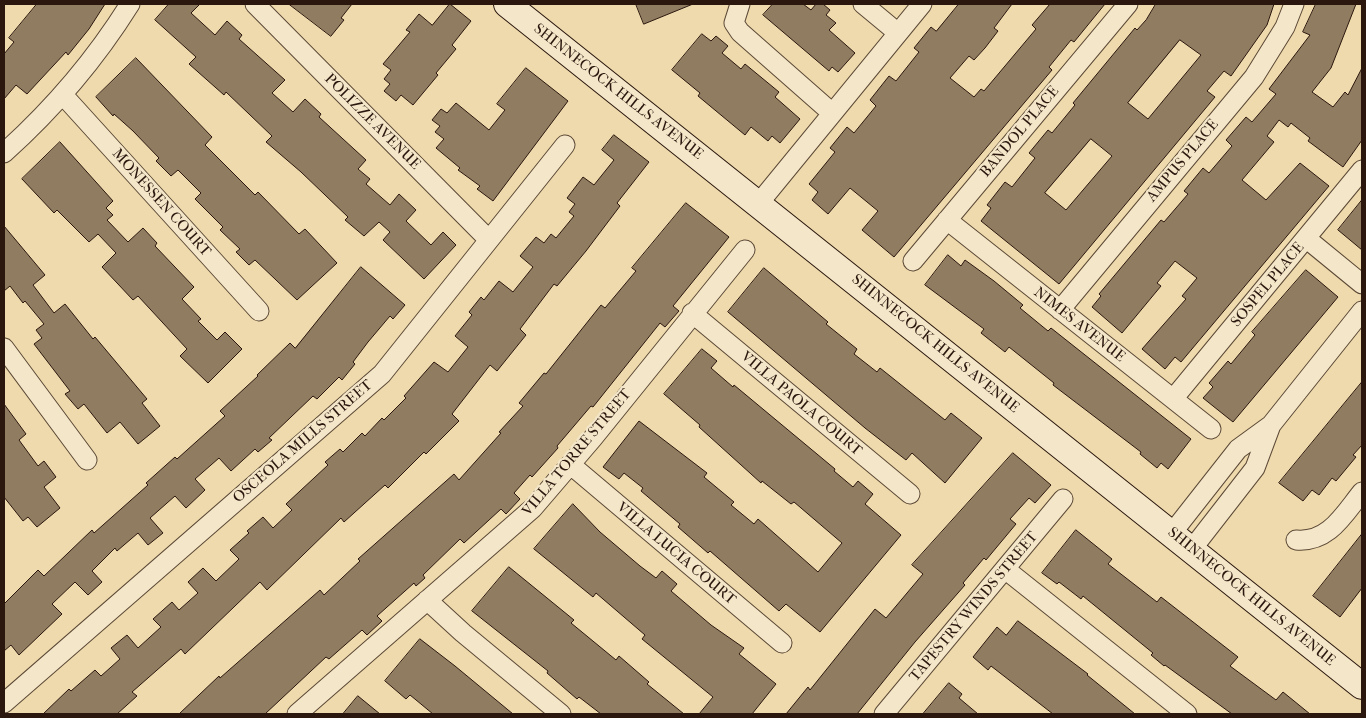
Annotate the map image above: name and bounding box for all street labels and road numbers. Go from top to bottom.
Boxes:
street label: SHINNECOCK HILLS AVENUE [530,20,706,164]
street label: POLIZZE AVENUE [320,70,424,174]
street label: BANDOL PLACE [977,83,1063,181]
street label: AMPUS PLACE [1143,116,1223,206]
street label: MONESSEN COURT [108,145,214,261]
street label: SOSPEL PLACE [1227,239,1309,331]
street label: SHINNECOCK HILLS AVENUE [848,271,1022,417]
street label: NIMES AVENUE [1030,284,1128,366]
street label: VILLA PAOLA COURT [737,348,865,460]
street label: OSCEOLA MILLS STREET [230,377,376,507]
street label: VILLA TORRE STREET [519,386,635,520]
street label: VILLA LUCIA COURT [613,499,739,609]
street label: SHINNECOCK HILLS AVENUE [1164,524,1338,670]
street label: TAPESTRY WINDS STREET [906,528,1042,686]

